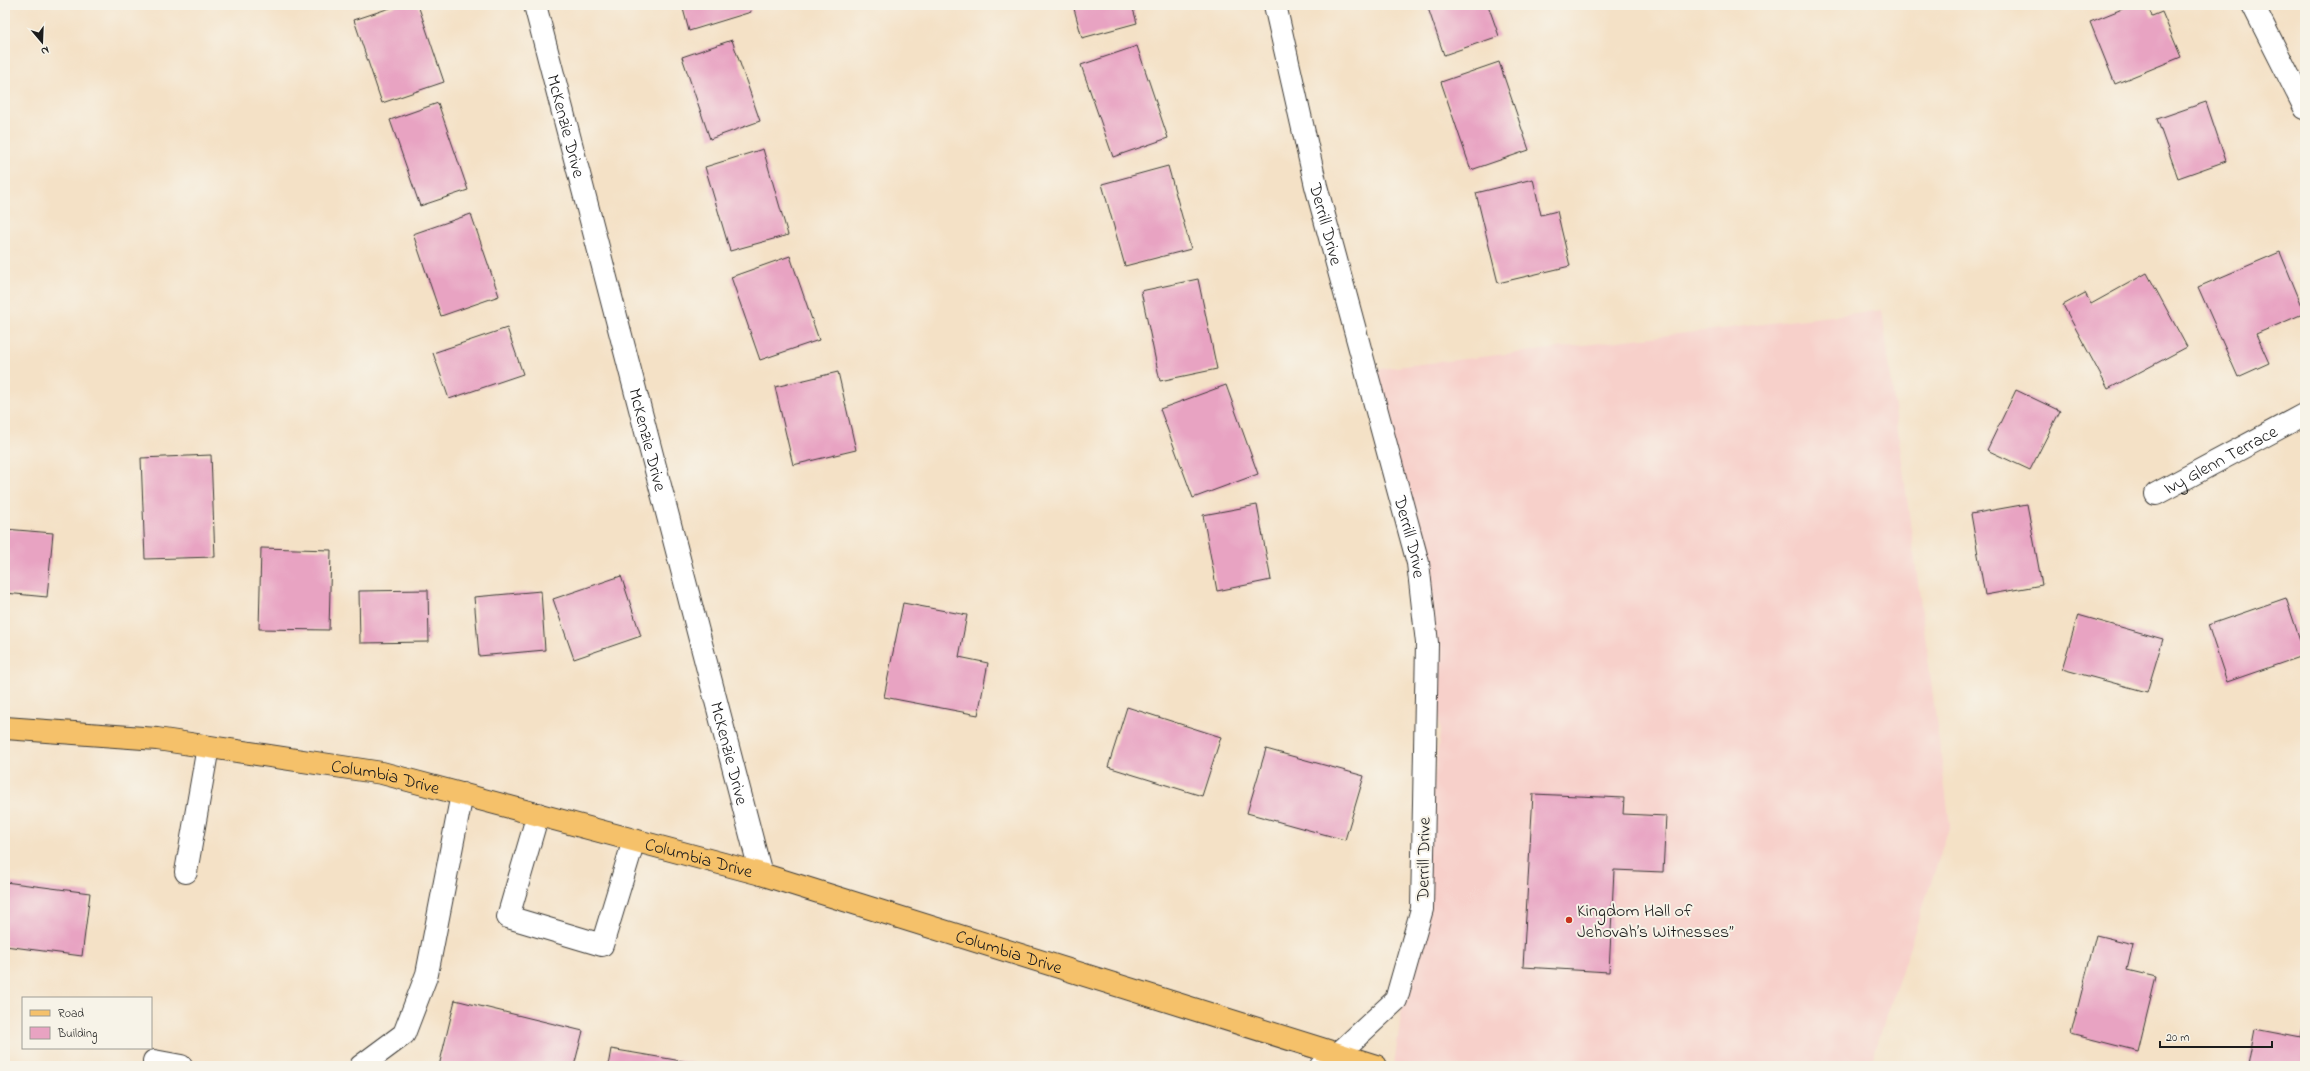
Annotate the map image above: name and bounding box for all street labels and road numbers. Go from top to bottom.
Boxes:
street label: McKenzie Drive [539,72,591,182]
street label: Derrill Drive [1301,180,1348,269]
street label: McKenzie Drive [620,386,672,495]
street label: Ivy Glenn Terrace [2160,420,2284,502]
street label: Derrill Drive [1385,492,1431,580]
street label: McKenzie Drive [702,699,754,809]
street label: Columbia Drive [329,754,443,803]
street label: Derrill Drive [1411,816,1439,902]
street label: Columbia Drive [642,833,756,886]
street label: Columbia Drive [952,924,1066,983]

